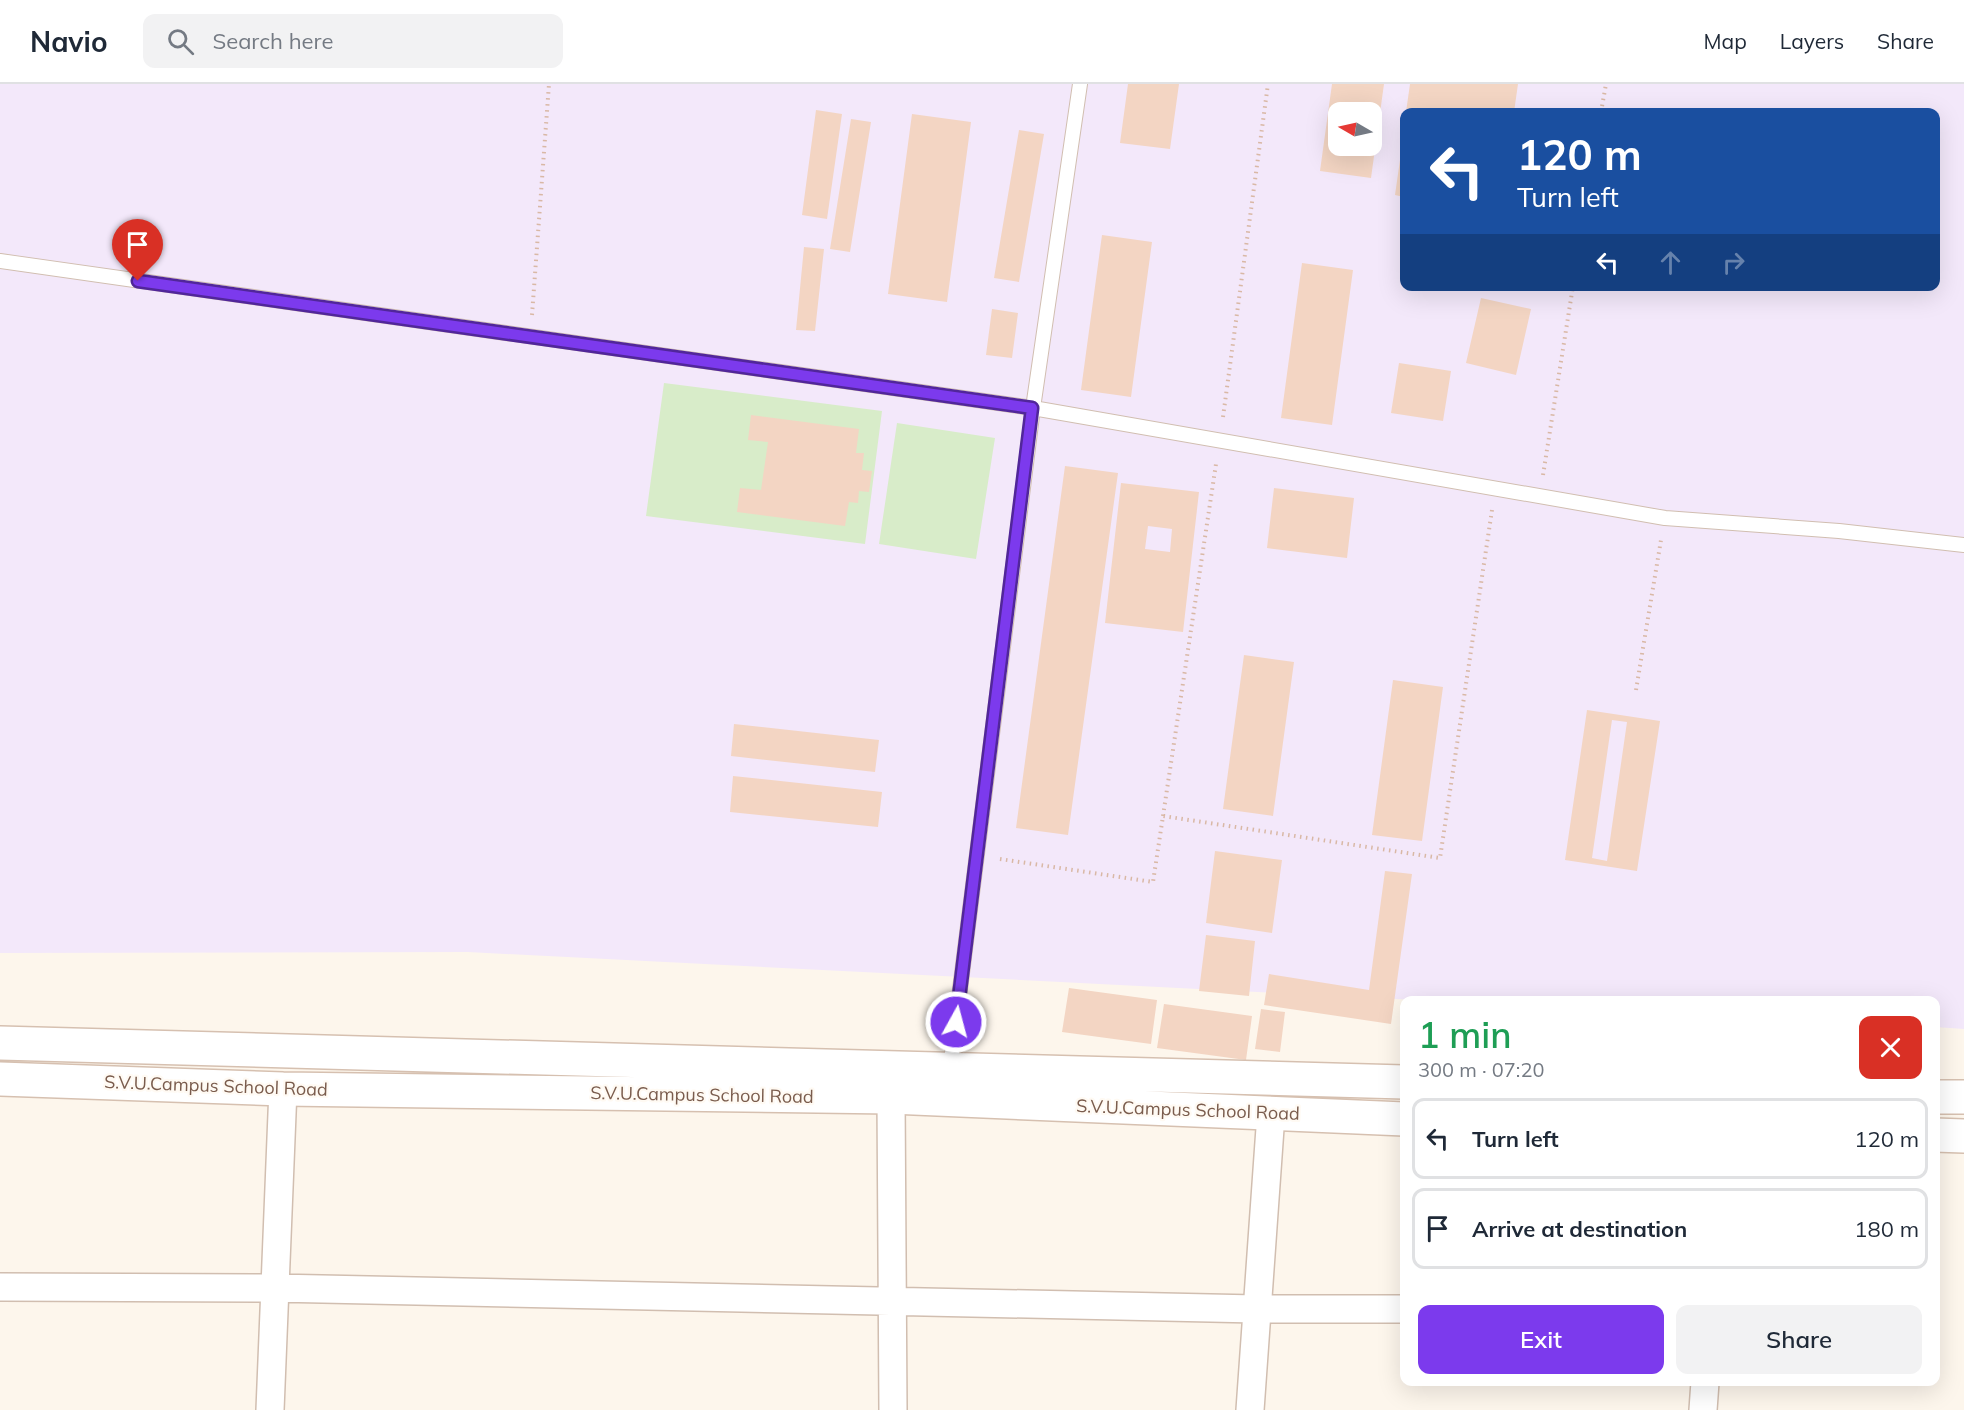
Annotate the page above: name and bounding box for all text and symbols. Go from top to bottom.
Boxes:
search box [143,14,563,68]
text: Navio [30,24,107,59]
icon: search [164,25,197,58]
text: Search here [212,27,333,55]
text: Map [1704,28,1747,54]
text: Layers [1780,28,1844,54]
text: Share [1877,28,1934,54]
north arrow [1328,102,1382,156]
map controls [1328,102,1382,156]
text: 120 m [1517,128,1642,181]
icon: left [1418,132,1496,210]
text: Turn left [1517,180,1619,214]
pin [112,219,163,281]
icon: arrive [121,228,154,261]
icon: left [1591,246,1624,279]
icon: ahead [1654,246,1687,279]
icon: right [1717,246,1750,279]
position arrow [924,990,988,1054]
text: 1 min [1418,1012,1512,1057]
button: close [1859,1016,1922,1079]
text: 300 m · 07:20 [1418,1057,1544,1082]
street label: S.V.U.Campus School Road [104,1070,328,1101]
street label: S.V.U.Campus School Road [590,1081,814,1108]
street label: S.V.U.Campus School Road [1076,1094,1300,1125]
icon: left [1421,1122,1454,1155]
text: Turn left [1472,1125,1559,1153]
text: 120 m [1854,1125,1919,1153]
icon: arrive [1421,1212,1454,1245]
text: Arrive at destination [1472,1215,1687,1243]
text: 180 m [1854,1215,1919,1243]
button: Exit [1418,1305,1664,1374]
button: Share [1676,1305,1922,1374]

